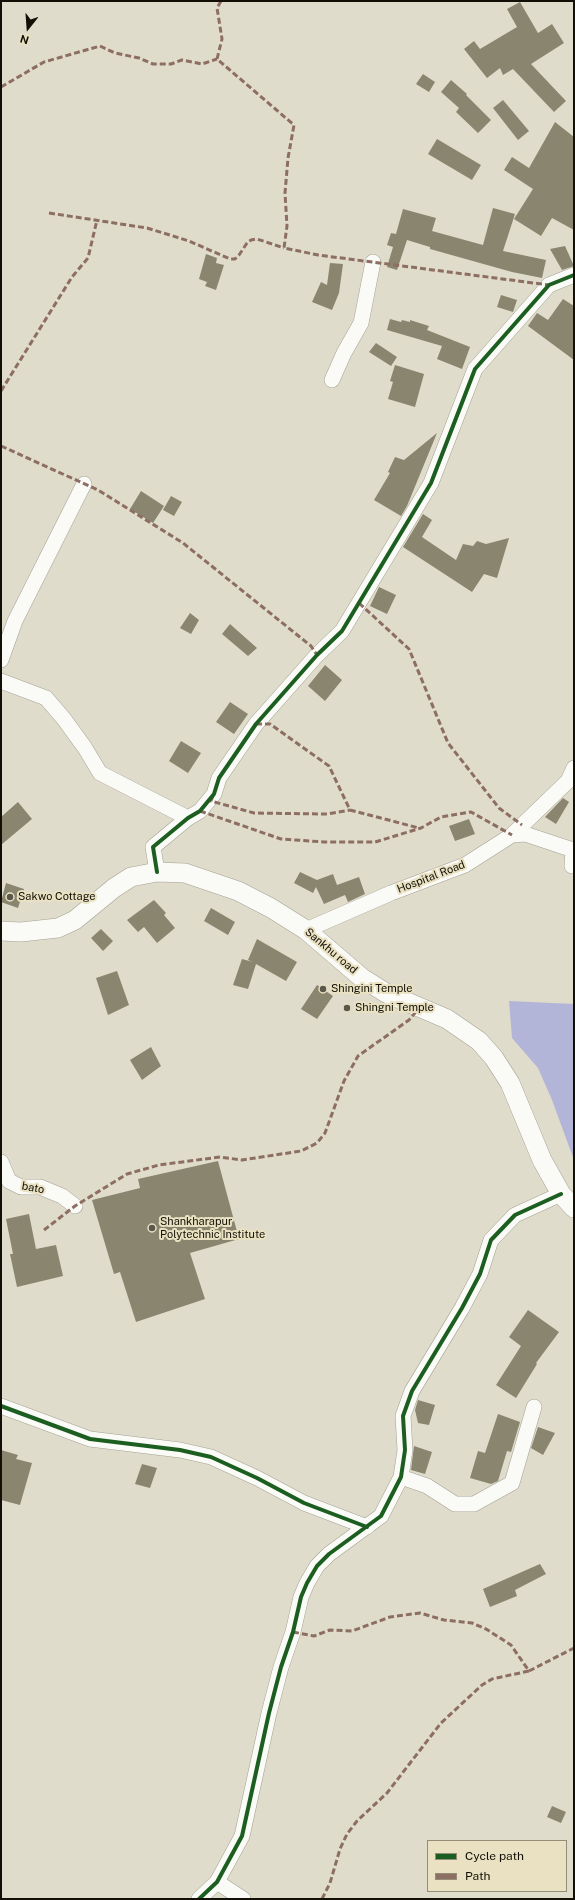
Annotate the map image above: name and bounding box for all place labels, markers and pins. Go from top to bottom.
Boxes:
place label: Sakwo Cottage [18,890,96,904]
marker: Sakwo Cottage [5,892,15,902]
place label: Shingini Temple [331,982,413,996]
marker: Shingini Temple [318,984,328,994]
place label: Shingni Temple [355,1001,434,1015]
marker: Shingni Temple [342,1003,352,1013]
place label: Shankharapur Polytechnic Institute [160,1215,265,1241]
marker: Shankharapur Polytechnic Institute [147,1223,157,1233]

